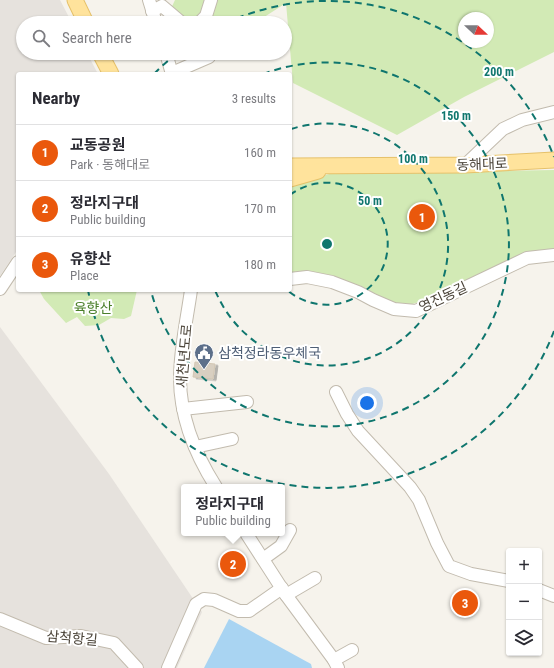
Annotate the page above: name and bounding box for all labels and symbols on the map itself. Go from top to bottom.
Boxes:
north arrow [458,12,494,48]
text: 200 m [484,65,514,79]
text: 150 m [441,109,471,123]
text: 100 m [398,152,428,166]
street label: 동해대로 [456,155,508,173]
text: 50 m [358,194,382,208]
pin: 1 [409,202,435,232]
centre of rings [320,237,334,251]
street label: 영진동길 [416,279,470,315]
park label: 육향산 [74,300,112,316]
street label: 새천년도로 [173,323,195,389]
public building icon: 삼척정라동우체국 [193,342,215,370]
place label: 삼척정라동우체국 [218,345,321,361]
your location [357,393,377,413]
pin: 2 [220,549,246,579]
pin: 3 [452,588,478,618]
street label: 삼척항길 [46,628,98,648]

